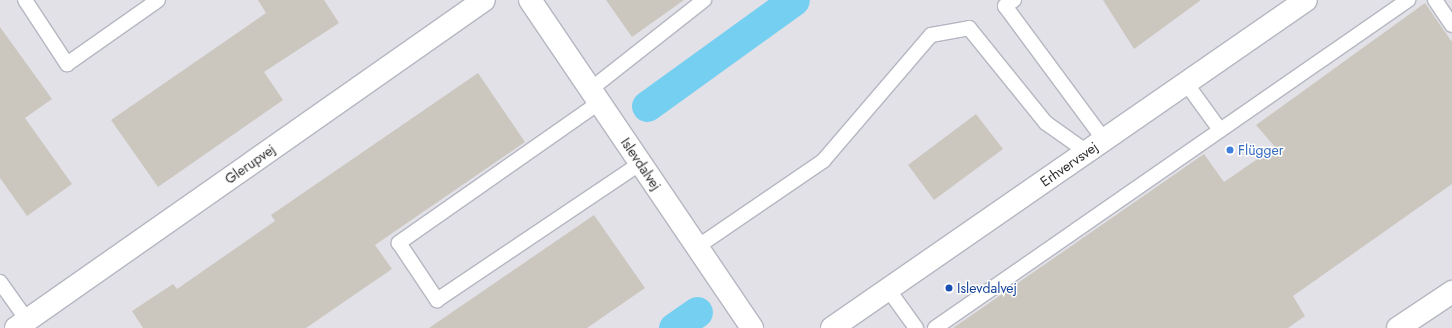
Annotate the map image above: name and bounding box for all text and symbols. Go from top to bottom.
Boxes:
street label: Islevdalvej [617,134,665,194]
street label: Erhvervsvej [1037,138,1101,190]
street label: Glerupvej [221,141,279,187]
place label: Flügger [1238,142,1284,158]
marker: Flügger [1225,145,1235,155]
place label: Islevdalvej [957,280,1017,296]
marker: Islevdalvej [944,283,954,293]

